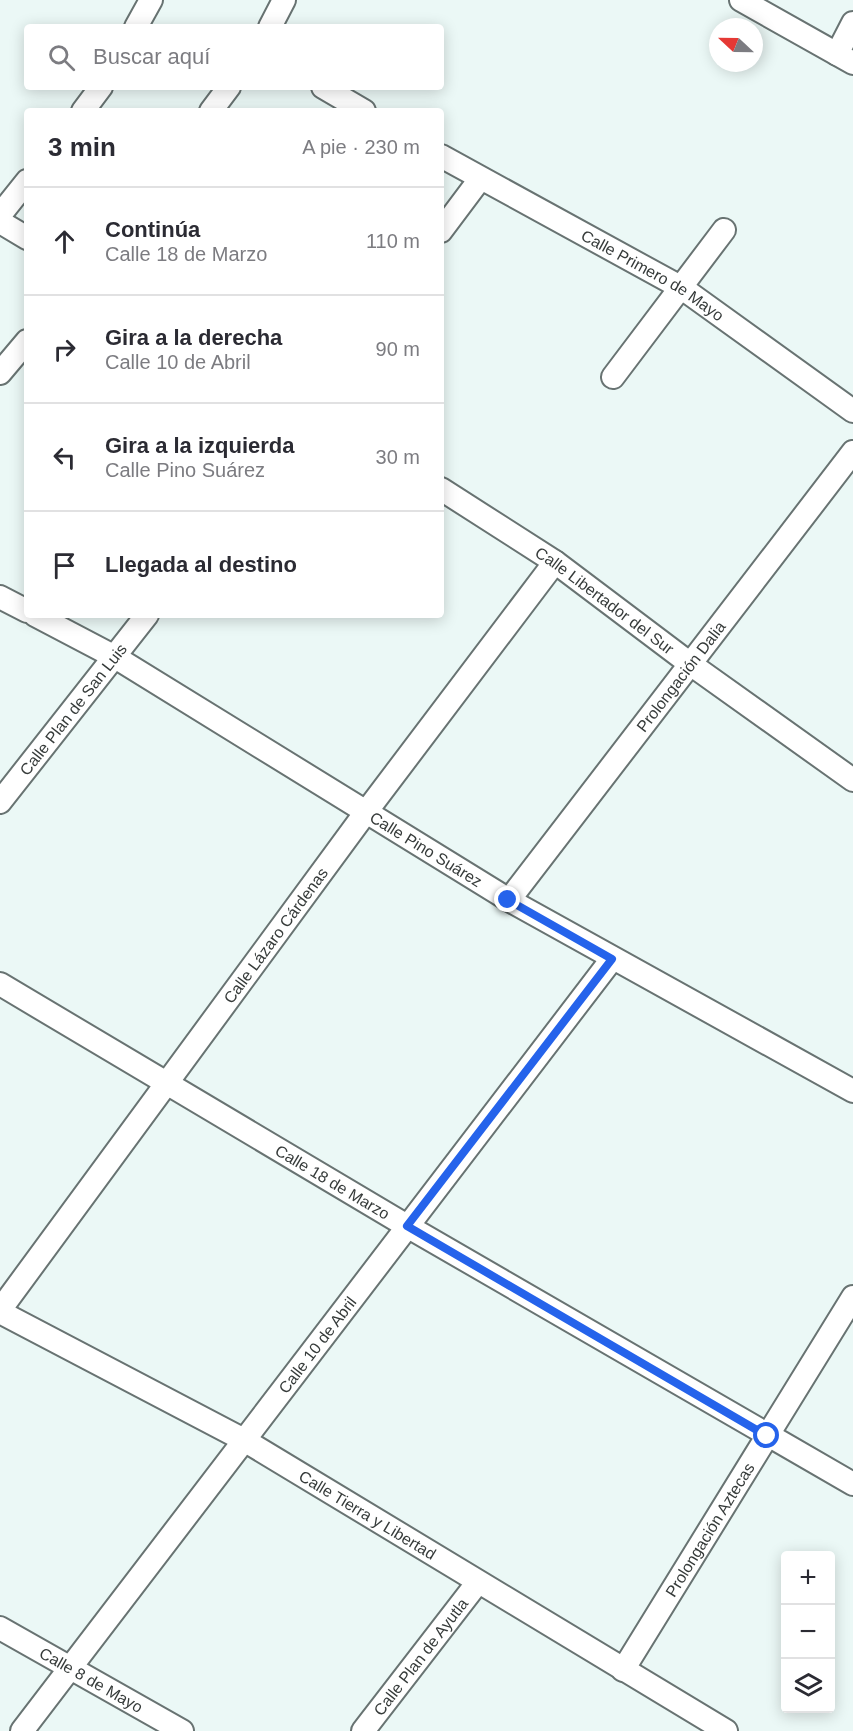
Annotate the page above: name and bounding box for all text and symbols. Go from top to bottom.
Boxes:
north arrow [709,18,763,72]
search box [24,24,444,90]
icon: search [45,41,78,74]
text: Buscar aquí [93,44,210,69]
text: 3 min [48,132,116,162]
text: A pie · 230 m [302,136,420,158]
text: Continúa [105,217,200,242]
icon: ahead [48,225,81,258]
street label: Calle Primero de Mayo [578,227,727,324]
text: 110 m [366,230,420,252]
text: Calle 18 de Marzo [105,243,267,265]
text: Gira a la derecha [105,325,282,350]
icon: right [48,333,81,366]
text: 90 m [376,338,420,360]
text: Calle 10 de Abril [105,351,251,373]
text: Gira a la izquierda [105,433,295,458]
icon: left [48,441,81,474]
text: 30 m [376,446,420,468]
text: Calle Pino Suárez [105,459,265,481]
street label: Calle Libertador del Sur [532,544,678,658]
icon: arrive [48,549,81,582]
text: Llegada al destino [105,552,297,577]
street label: Prolongación Dalia [633,618,729,735]
street label: Calle Plan de San Luis [17,641,130,778]
street label: Calle Pino Suárez [367,808,485,890]
street label: Calle Lázaro Cárdenas [220,865,331,1007]
route end [494,886,520,912]
street label: Calle 18 de Marzo [272,1142,393,1223]
street label: Calle 10 de Abril [275,1294,360,1397]
route start [753,1422,779,1448]
street label: Prolongación Aztecas [662,1460,758,1600]
street label: Calle Tierra y Libertad [296,1467,439,1563]
map controls [781,1551,835,1713]
button: + [781,1551,835,1605]
street label: Calle Plan de Ayutla [370,1595,471,1719]
button: − [781,1605,835,1659]
street label: Calle 8 de Mayo [37,1644,146,1716]
button: layers [781,1659,835,1713]

